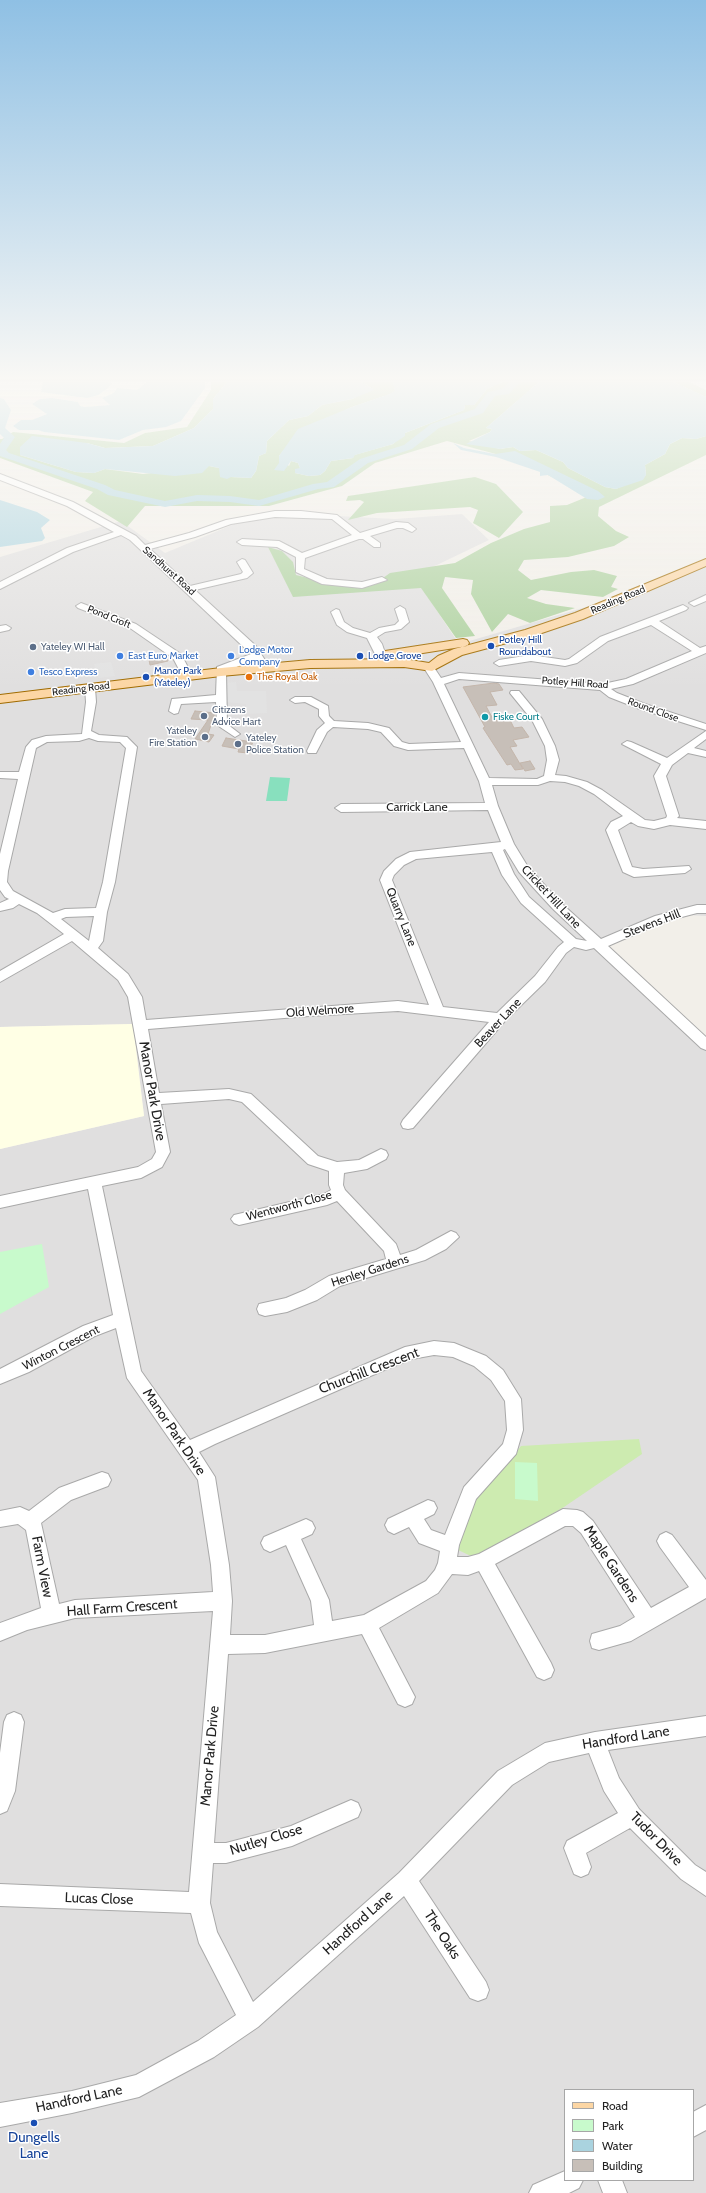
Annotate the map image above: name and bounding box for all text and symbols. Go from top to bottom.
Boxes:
street label: Sandhurst Road [140,544,198,598]
street label: Reading Road [589,583,647,617]
street label: Pond Croft [86,603,132,631]
place label: Potley Hill Roundabout [499,634,551,658]
place label: Yateley WI Hall [41,641,105,653]
marker: Potley Hill Roundabout [486,641,496,651]
marker: Yateley WI Hall [28,642,38,652]
place label: Lodge Motor Company [239,644,293,668]
place label: East Euro Market [128,650,198,662]
place label: Lodge Grove [368,650,421,662]
marker: East Euro Market [115,651,125,661]
marker: Lodge Motor Company [226,651,236,661]
marker: Lodge Grove [355,651,365,661]
place label: Manor Park (Yateley) [154,665,201,688]
place label: Tesco Express [39,666,97,678]
marker: Tesco Express [26,667,36,677]
place label: The Royal Oak [257,671,318,683]
marker: Manor Park (Yateley) [141,672,151,682]
marker: The Royal Oak [244,672,254,682]
street label: Potley Hill Road [541,675,609,691]
street label: Reading Road [52,680,110,698]
street label: Round Close [626,695,680,725]
place label: Citizens Advice Hart [212,704,261,728]
marker: Citizens Advice Hart [199,711,209,721]
place label: Fiske Court [493,711,539,723]
marker: Fiske Court [480,712,490,722]
place label: Yateley Fire Station [149,725,197,748]
marker: Yateley Fire Station [200,732,210,742]
place label: Yateley Police Station [246,732,304,756]
marker: Yateley Police Station [233,739,243,749]
street label: Carrick Lane [386,800,448,814]
street label: Cricket Hill Lane [518,862,584,932]
street label: Quarry Lane [383,885,419,949]
street label: Stevens Hill [622,907,682,941]
street label: Beaver Lane [472,995,524,1051]
street label: Old Welmore [286,1001,354,1021]
street label: Manor Park Drive [135,1040,169,1142]
street label: Wentworth Close [245,1188,333,1224]
street label: Henley Gardens [329,1252,411,1290]
street label: Winton Crescent [20,1322,102,1374]
street label: Churchill Crescent [316,1344,422,1398]
street label: Manor Park Drive [139,1385,209,1479]
street label: Maple Gardens [580,1522,642,1606]
street label: Farm View [28,1535,56,1599]
street label: Hall Farm Crescent [66,1596,178,1620]
street label: Manor Park Drive [197,1705,223,1807]
street label: Handford Lane [581,1723,671,1753]
street label: Tudor Drive [626,1809,686,1869]
street label: Nutley Close [228,1821,304,1859]
street label: Handford Lane [320,1887,396,1959]
street label: Lucas Close [64,1889,134,1909]
street label: The Oaks [420,1907,464,1963]
street label: Handford Lane [34,2082,124,2116]
legend [564,2089,694,2181]
text: Road [602,2098,628,2113]
marker: Dungells Lane [29,2118,39,2128]
text: Park [602,2118,624,2133]
place label: Dungells Lane [8,2130,60,2162]
text: Water [602,2138,632,2153]
text: Building [602,2158,643,2173]

